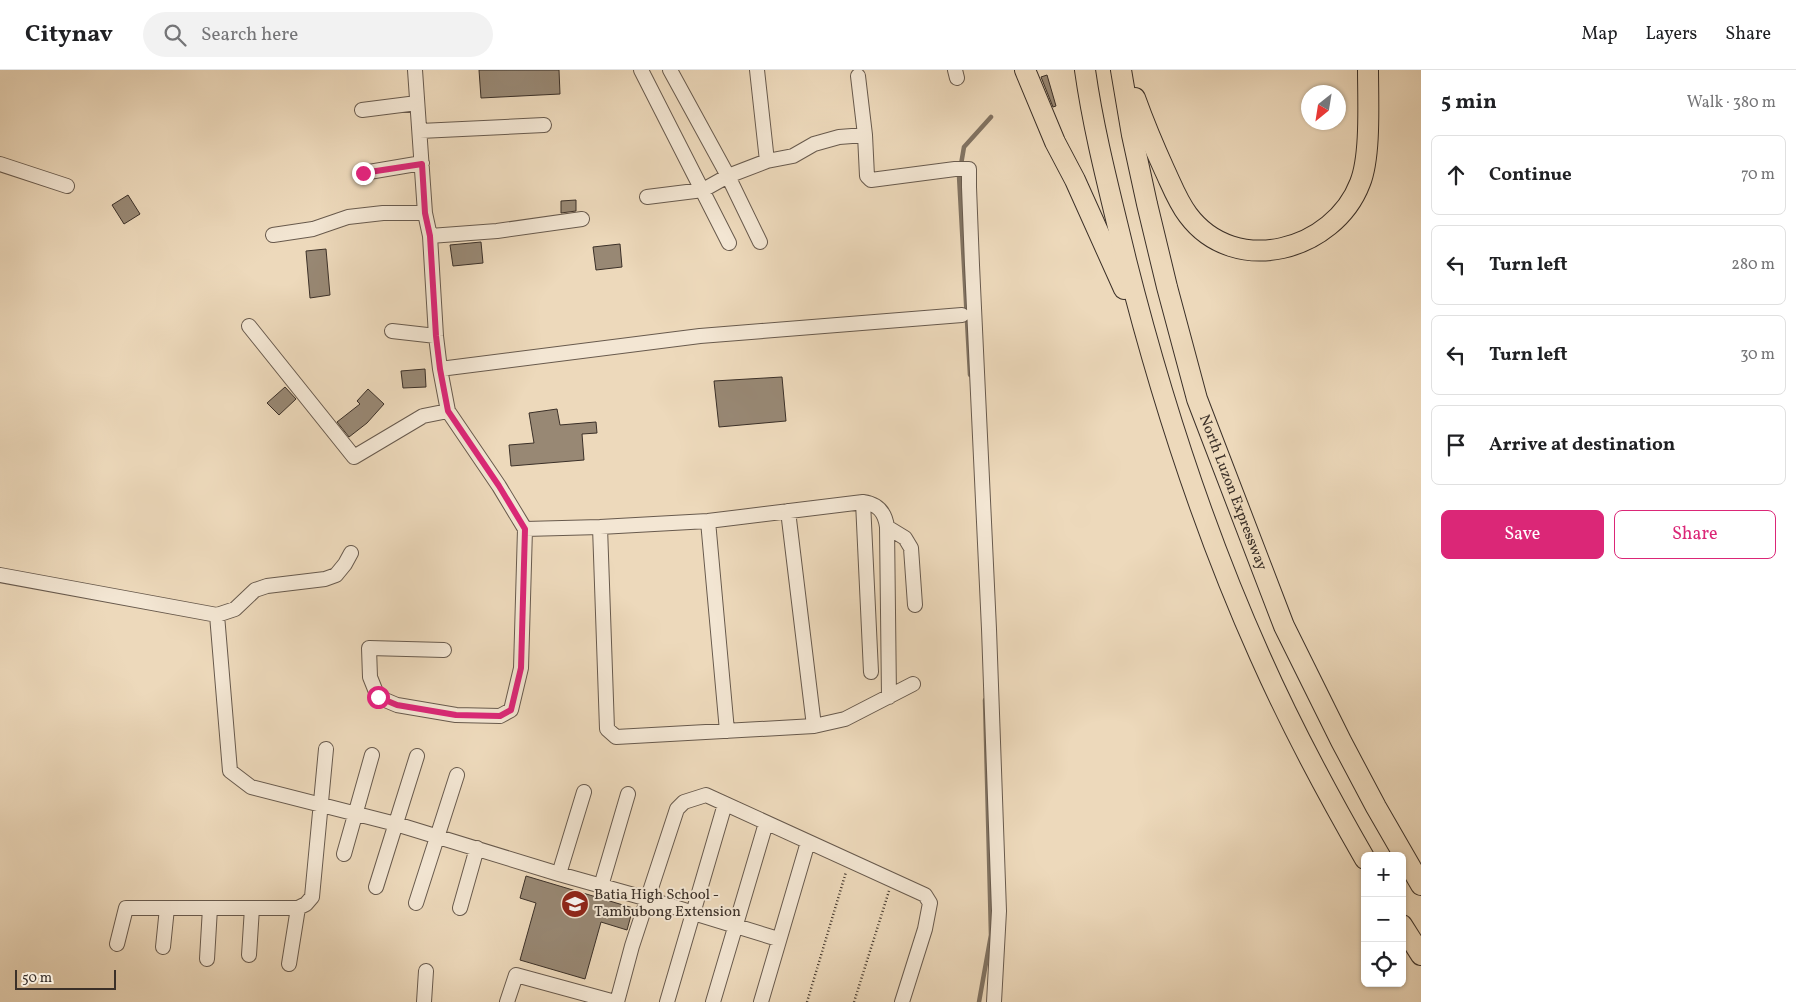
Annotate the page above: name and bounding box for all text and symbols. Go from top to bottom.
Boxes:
search box [143,12,493,57]
text: Citynav [25,18,113,52]
icon: search [161,21,189,49]
text: Search here [201,22,298,48]
text: Map [1581,22,1617,47]
text: Layers [1645,22,1697,47]
text: Share [1725,22,1771,47]
north arrow [1301,85,1346,130]
text: 5 min [1441,88,1497,117]
text: Walk · 380 m [1687,92,1776,114]
icon: ahead [1442,161,1470,189]
route end [352,162,375,185]
text: Continue [1489,162,1572,188]
text: 70 m [1741,164,1775,186]
icon: left [1442,251,1470,279]
text: Turn left [1489,252,1568,278]
text: 280 m [1731,254,1775,276]
icon: left [1442,341,1470,369]
text: Turn left [1489,342,1568,368]
text: 30 m [1740,344,1775,366]
street label: North Luzon Expressway [1193,412,1272,573]
icon: arrive [1442,431,1470,459]
text: Arrive at destination [1489,432,1675,458]
button: Save [1441,510,1604,559]
button: Share [1614,510,1776,559]
route start [367,686,390,709]
map controls [1361,852,1406,987]
button: + [1361,852,1406,897]
place label: Batia High School - Tambubong Extension [594,885,741,923]
school or university icon: Batia High School - Tambubong Extension [560,889,590,919]
button: − [1361,897,1406,942]
button: locate [1361,942,1406,987]
scale bar [15,967,116,990]
text: 50 m [22,969,52,988]

